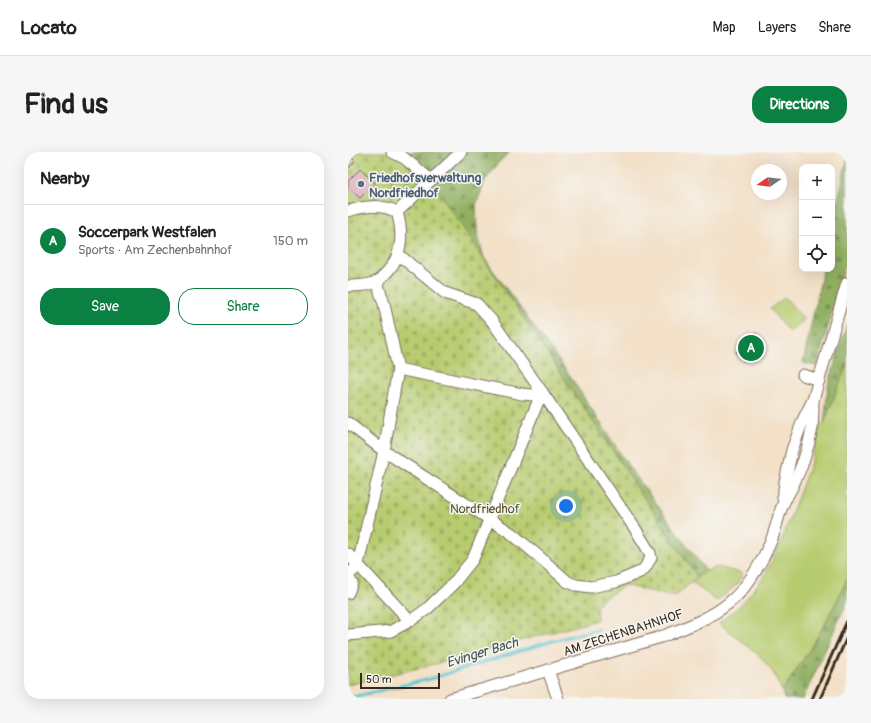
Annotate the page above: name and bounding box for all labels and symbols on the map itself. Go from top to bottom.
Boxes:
north arrow [751,164,787,200]
place label: Friedhofsverwaltung Nordfriedhof [369,170,482,201]
marker: Friedhofsverwaltung Nordfriedhof [356,179,366,189]
pin: A [738,333,764,363]
your location [556,496,576,516]
park label: Nordfriedhof [450,501,521,517]
street label: AM ZECHENBAHNHOF [561,606,686,660]
water label: Evinger Bach [444,633,521,671]
scale bar [360,671,440,690]

